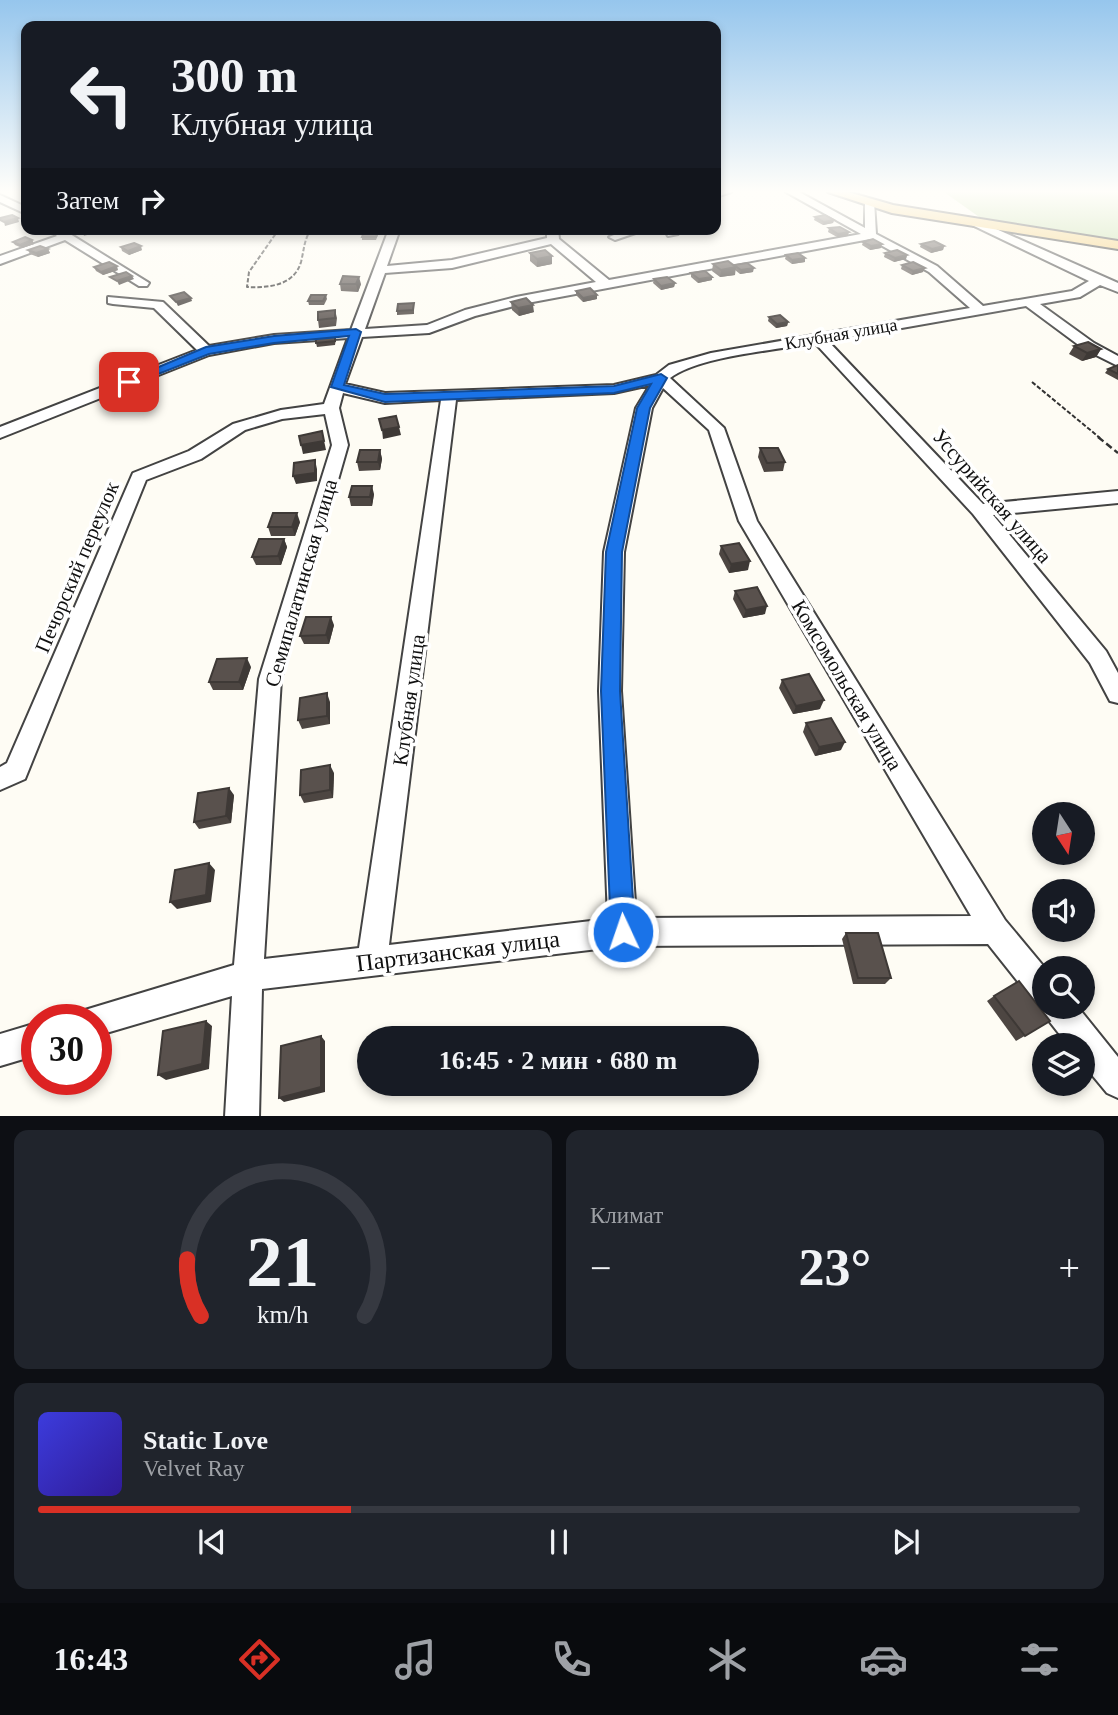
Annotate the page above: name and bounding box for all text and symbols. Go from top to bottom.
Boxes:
text: 300 m [171,48,298,103]
icon: left [56,49,147,140]
text: Клубная улица [171,106,373,142]
icon: right [133,182,171,220]
text: Затем [56,186,119,215]
street label: Клубная улица [783,314,899,354]
pin [99,352,159,412]
icon: arrive [110,363,148,401]
street label: Уссурийская улица [927,424,1057,568]
street label: Семипалатинская улица [260,476,342,690]
street label: Печорский переулок [30,477,124,656]
street label: Комсомольская улица [787,595,908,775]
street label: Клубная улица [388,632,430,767]
north arrow [1032,802,1096,864]
map controls [1032,802,1095,1096]
button: sound [1032,879,1095,942]
position arrow [586,895,660,969]
street label: Партизанская улица [355,926,562,976]
button: search [1032,956,1095,1019]
speed limit sign: 30 [21,1004,112,1095]
button: layers [1032,1033,1095,1096]
text: 16:45 · 2 мин · 680 m [439,1046,677,1075]
text: Климат [590,1203,663,1228]
text: 21 [247,1221,319,1302]
text: 23° [799,1239,871,1296]
text: − [590,1247,611,1289]
text: + [1059,1247,1080,1289]
text: km/h [257,1300,309,1327]
text: Static Love [143,1426,268,1455]
text: Velvet Ray [143,1456,245,1481]
icon: previous [193,1523,231,1561]
icon: pause [540,1523,578,1561]
icon: next [887,1523,925,1561]
icon: directions [235,1635,284,1684]
icon: music [391,1635,440,1684]
icon: phone [547,1635,596,1684]
icon: climate [703,1635,752,1684]
icon: car [859,1635,908,1684]
icon: filters [1015,1635,1064,1684]
text: 16:43 [54,1641,128,1677]

